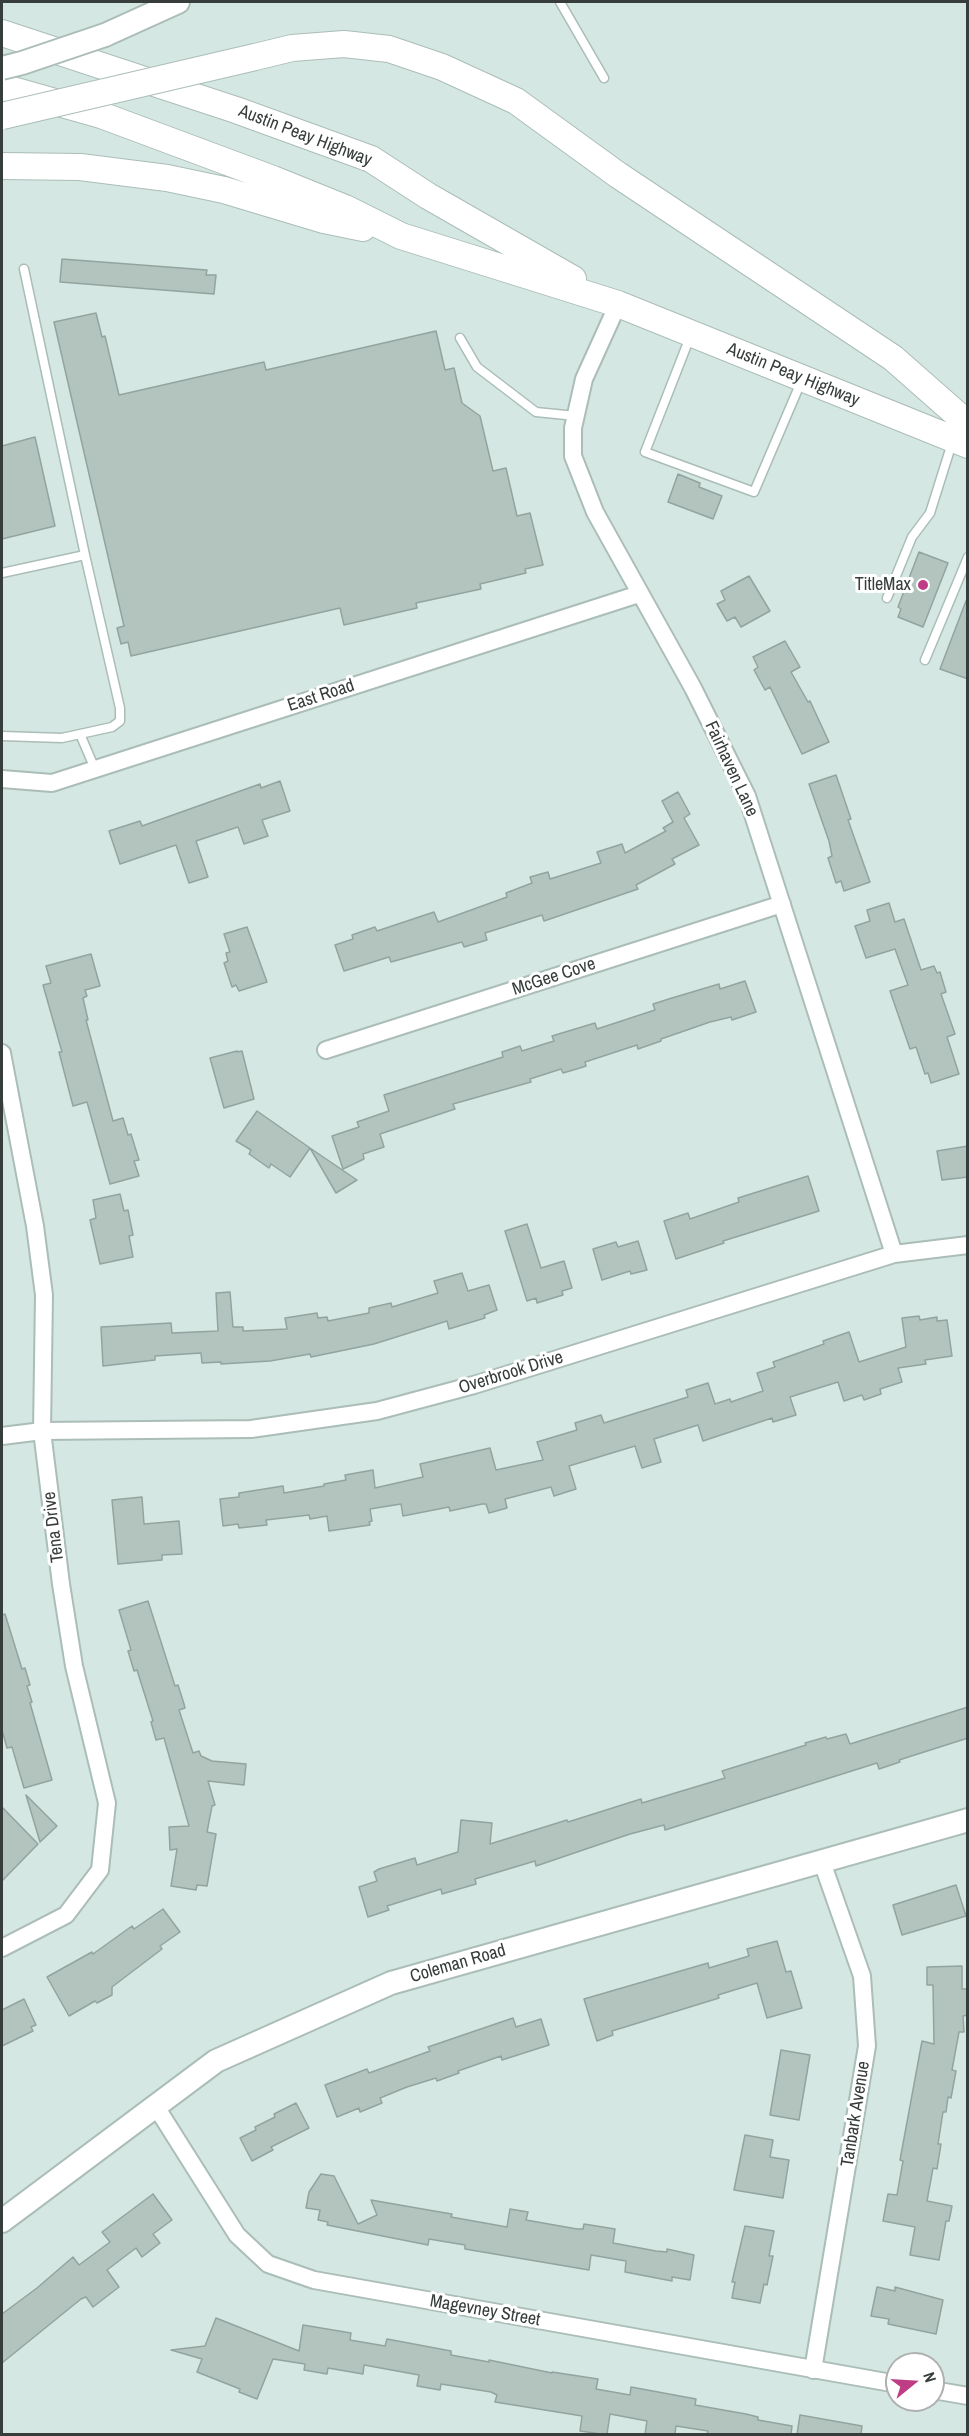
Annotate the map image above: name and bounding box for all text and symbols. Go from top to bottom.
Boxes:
street label: Austin Peay Highway [235,101,375,171]
street label: Austin Peay Highway [724,339,862,411]
place label: TitleMax [855,574,911,596]
marker: TitleMax [916,578,930,592]
street label: East Road [285,675,357,717]
street label: Fairhaven Lane [700,718,762,820]
street label: McGee Cove [510,953,598,1001]
street label: Overbrook Drive [456,1347,566,1399]
street label: Tena Drive [39,1490,69,1564]
street label: Coleman Road [408,1940,508,1988]
street label: Tanbark Avenue [837,2060,875,2168]
street label: Magevney Street [428,2291,542,2331]
north arrow [885,2352,945,2412]
text: N [918,2369,942,2385]

